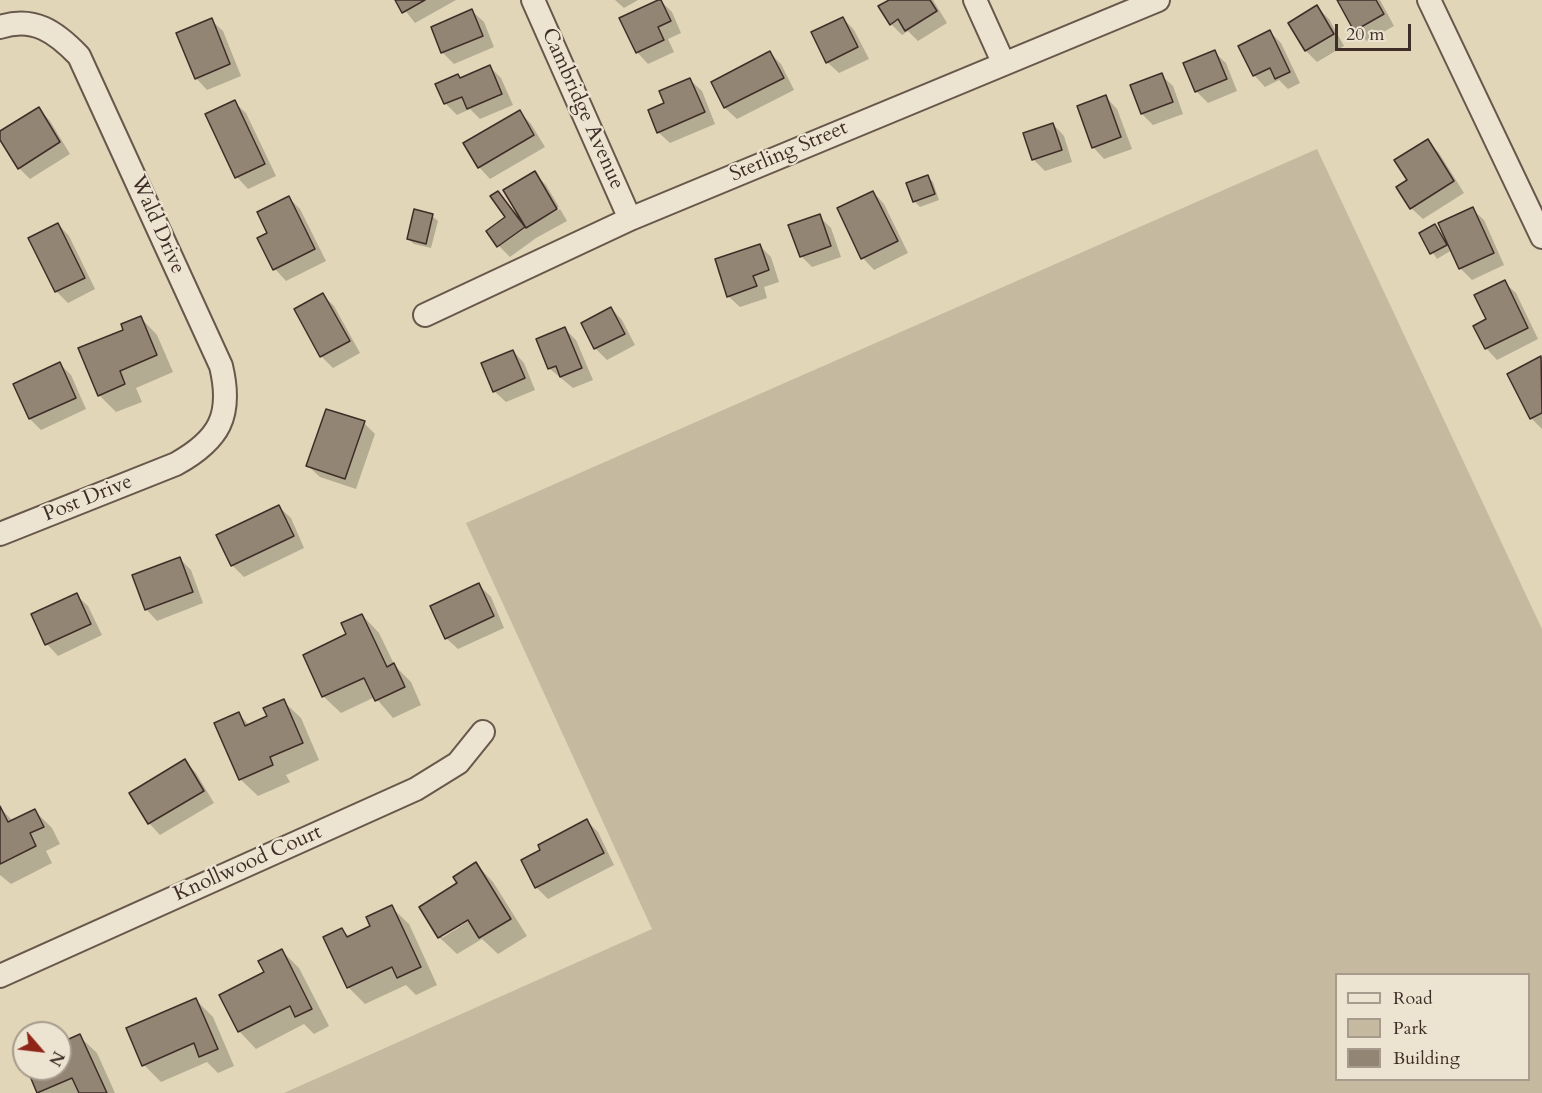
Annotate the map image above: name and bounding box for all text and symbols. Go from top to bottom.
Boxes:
scale bar [1338,12,1414,50]
text: 20 m [1346,22,1385,47]
street label: Cambridge Avenue [535,24,629,194]
street label: Sterling Street [726,116,852,188]
street label: Wald Drive [124,172,190,278]
street label: Post Drive [40,470,136,528]
street label: Knollwood Court [170,820,326,908]
legend [1335,973,1530,1081]
text: Road [1393,986,1433,1011]
text: Park [1393,1016,1428,1041]
north arrow [12,1021,72,1081]
text: Building [1393,1046,1460,1071]
text: N [43,1047,69,1070]

